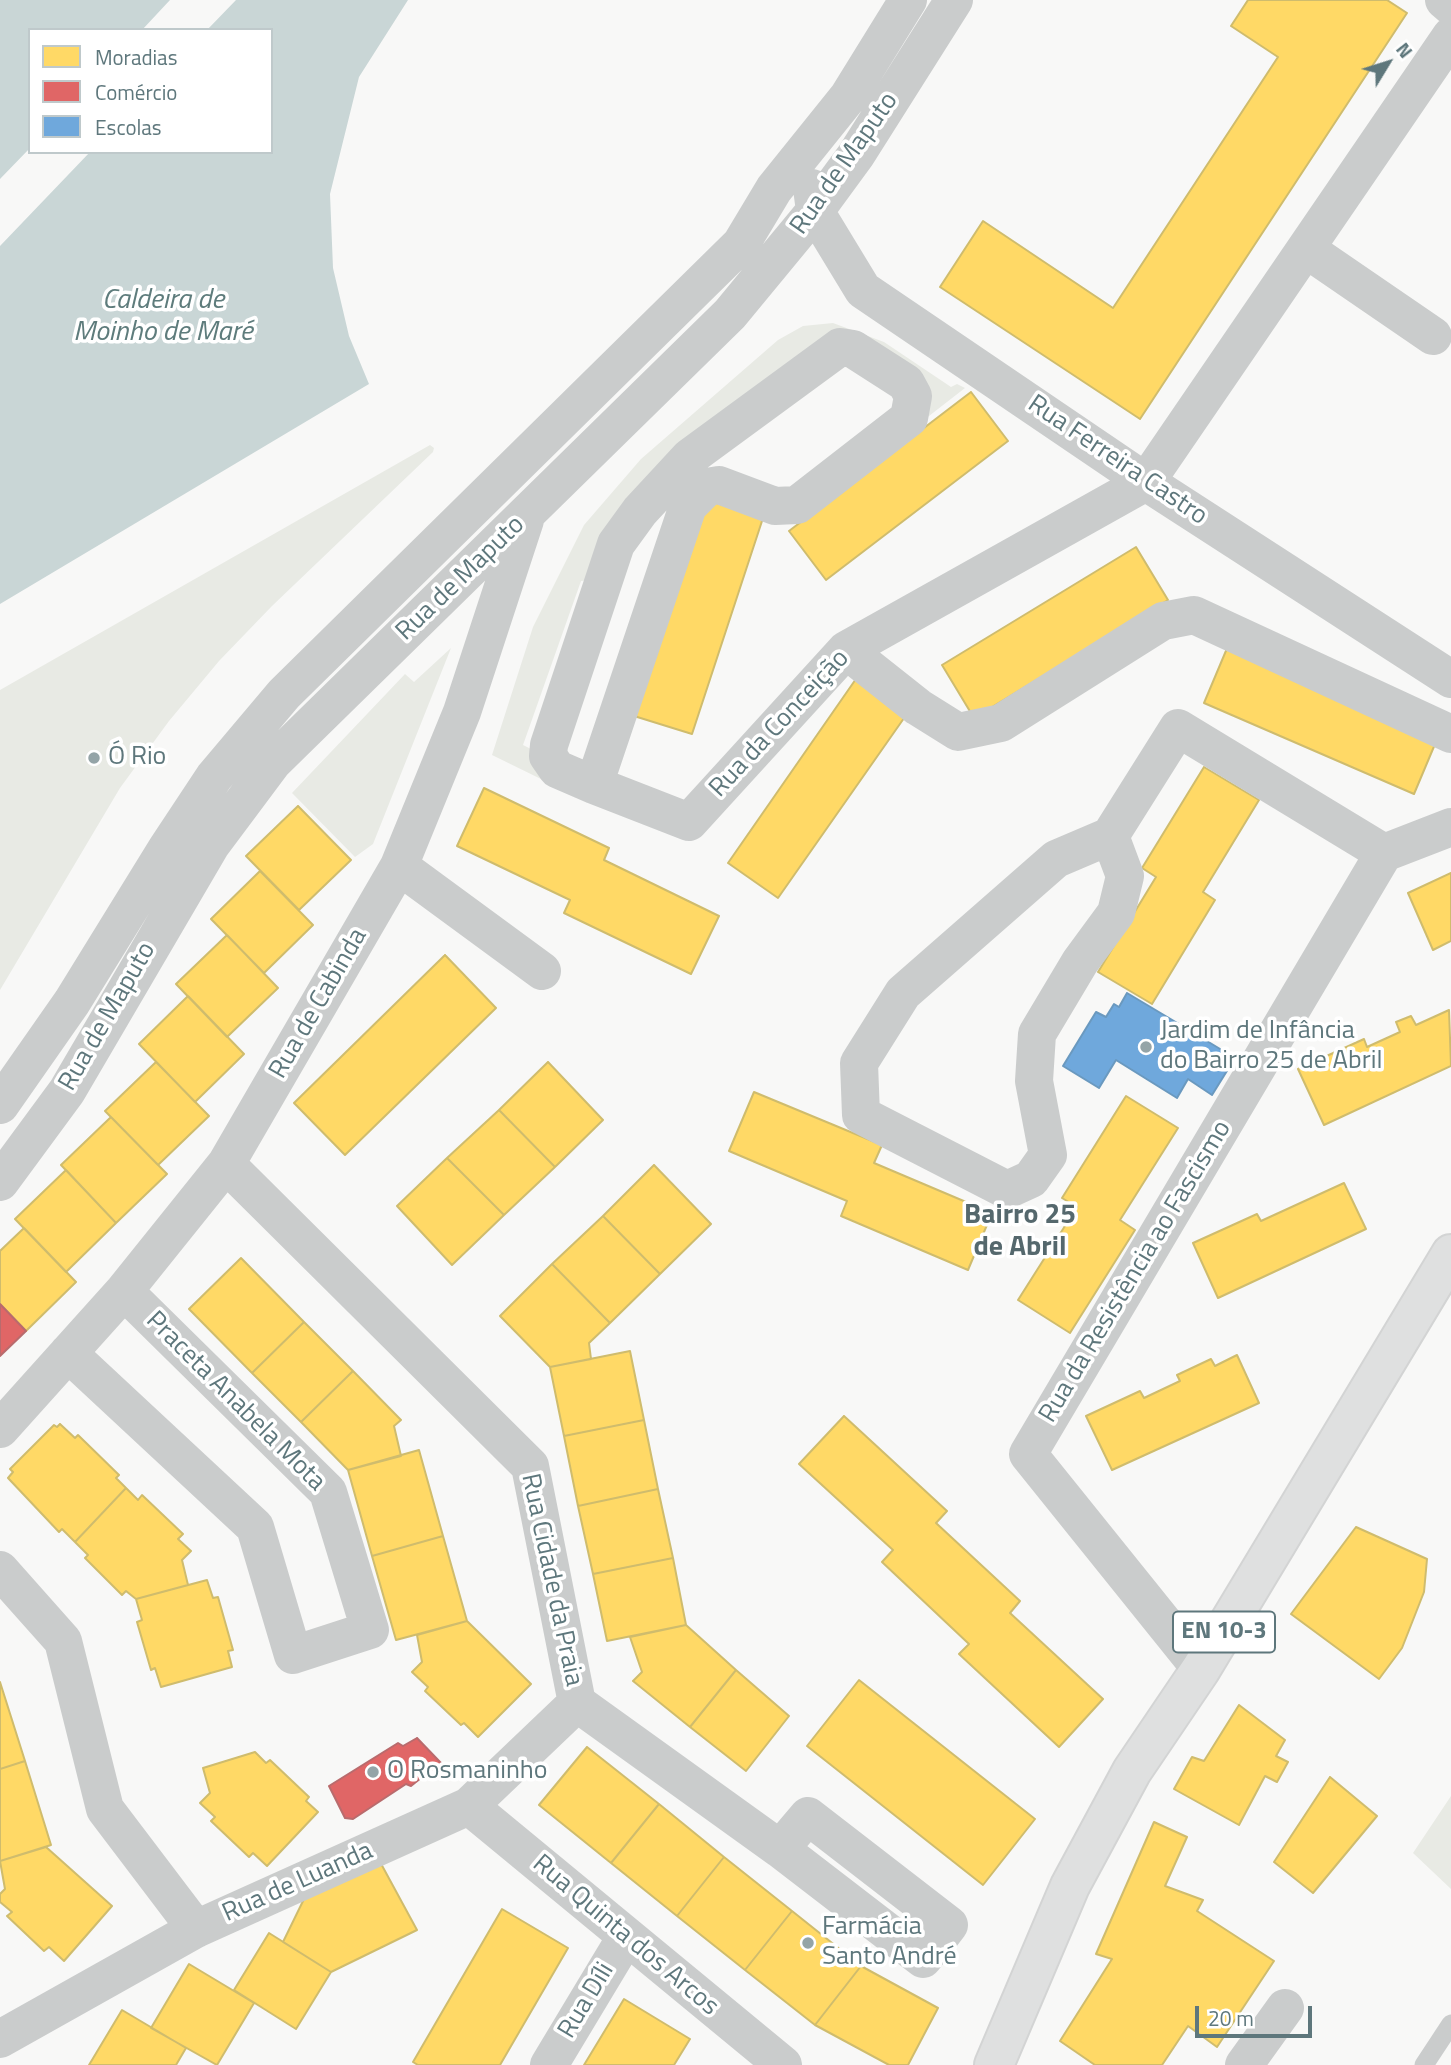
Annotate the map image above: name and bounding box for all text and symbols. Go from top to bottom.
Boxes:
legend [28,28,273,154]
north arrow [1353,28,1423,98]
text: N [1389,36,1420,64]
text: Moradias [95,41,177,73]
text: Comércio [95,76,177,108]
street label: Rua de Maputo [785,87,905,241]
text: Escolas [95,111,162,143]
water label: Caldeira de Moinho de Maré [73,284,253,350]
street label: Rua Ferreira Castro [1021,389,1213,533]
street label: Rua de Maputo [390,510,532,648]
street label: Rua da Conceição [704,644,856,804]
place label: Ó Rio [108,742,166,774]
marker: Ó Rio [86,750,102,766]
street label: Rua de Cabinda [263,923,375,1085]
street label: Rua de Maputo [53,937,163,1097]
place label: Jardim de Infância do Bairro 25 de Abril [1160,1016,1382,1078]
marker: Jardim de Infância do Bairro 25 de Abril [1138,1039,1154,1055]
street label: Rua da Resistência ao Fascismo [1033,1115,1239,1429]
district label: Bairro 25 de Abril [964,1199,1076,1265]
street label: Praceta Anabela Mota [139,1306,331,1498]
street label: Rua Cidade da Praia [513,1471,589,1689]
road number: EN 10-3 [1173,1612,1275,1652]
place label: O Rosmaninho [387,1756,548,1788]
marker: O Rosmaninho [365,1764,381,1780]
street label: Rua de Luanda [218,1836,378,1930]
street label: Rua Quinta dos Arcos [526,1849,724,2023]
place label: Farmácia Santo André [822,1912,957,1974]
marker: Farmácia Santo André [800,1935,816,1951]
street label: Rua Díli [552,1957,622,2045]
scale bar [1199,1992,1316,2036]
text: 20 m [1208,2002,1254,2034]

